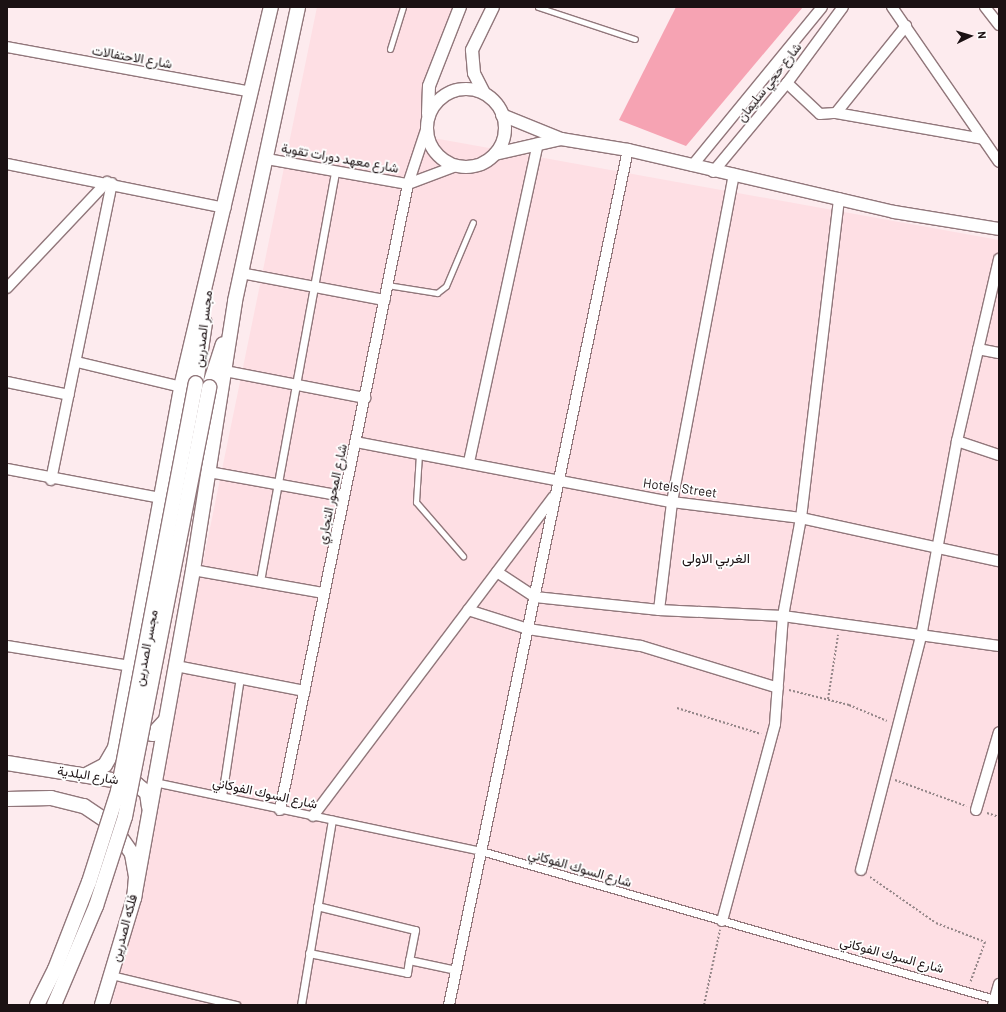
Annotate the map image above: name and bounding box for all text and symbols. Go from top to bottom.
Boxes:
north arrow [950,16,990,56]
text: N [976,31,989,39]
street label: شارع حجي سليمان [733,39,805,125]
street label: شارع الاحتفالات [91,42,173,72]
street label: شارع معهد دورات تقوية [280,140,400,176]
street label: مجسر الصدرين [191,290,215,368]
street label: شارع المحور التجاري [314,443,350,545]
street label: Hotels Street [642,475,718,501]
district label: الغربي الاولى [682,550,750,566]
street label: مجسر الصدرين [131,608,161,688]
street label: شارع البلدية [56,762,120,788]
street label: شارع السوك الفوكاني [211,774,319,812]
street label: شارع السوك الفوكاني [527,846,633,890]
street label: فلكه الصدرين [108,893,140,963]
street label: شارع السوك الفوكاني [838,934,946,976]

